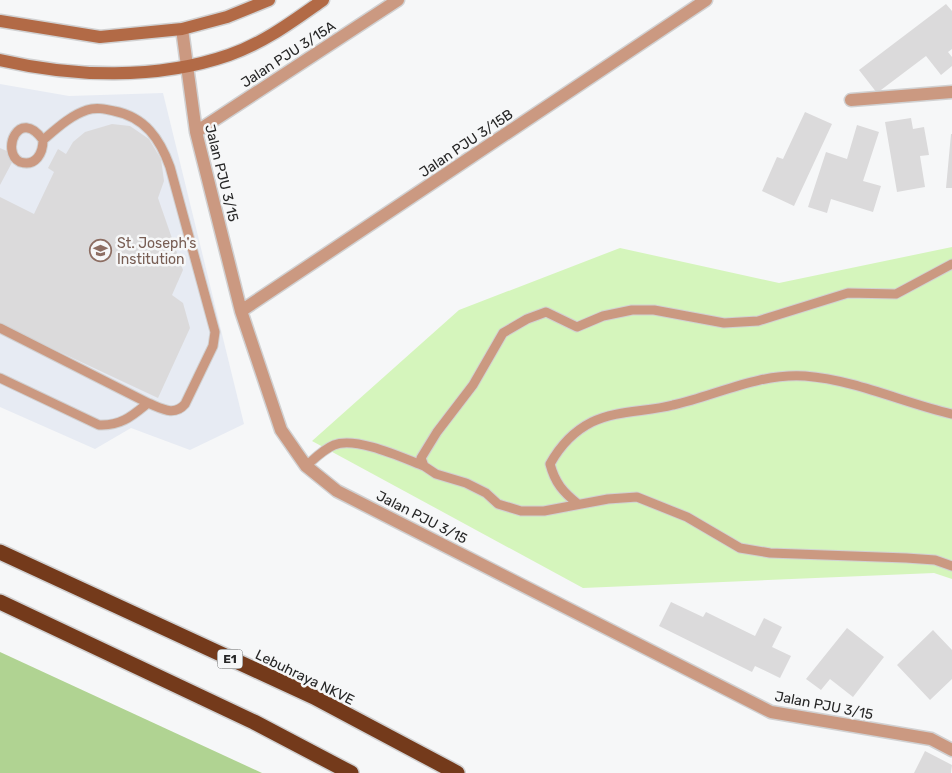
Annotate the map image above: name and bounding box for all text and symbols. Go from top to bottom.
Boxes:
street label: Jalan PJU 3/15A [238,17,339,91]
street label: Jalan PJU 3/15B [416,106,516,181]
street label: Jalan PJU 3/15 [201,123,242,224]
place label: St. Joseph's Institution [117,235,196,268]
school or university icon: St. Joseph's Institution [89,239,113,263]
street label: Jalan PJU 3/15 [373,487,470,548]
street label: Lebuhraya NKVE [252,646,357,709]
road number: E1 [218,650,242,669]
street label: Jalan PJU 3/15 [773,688,875,723]

